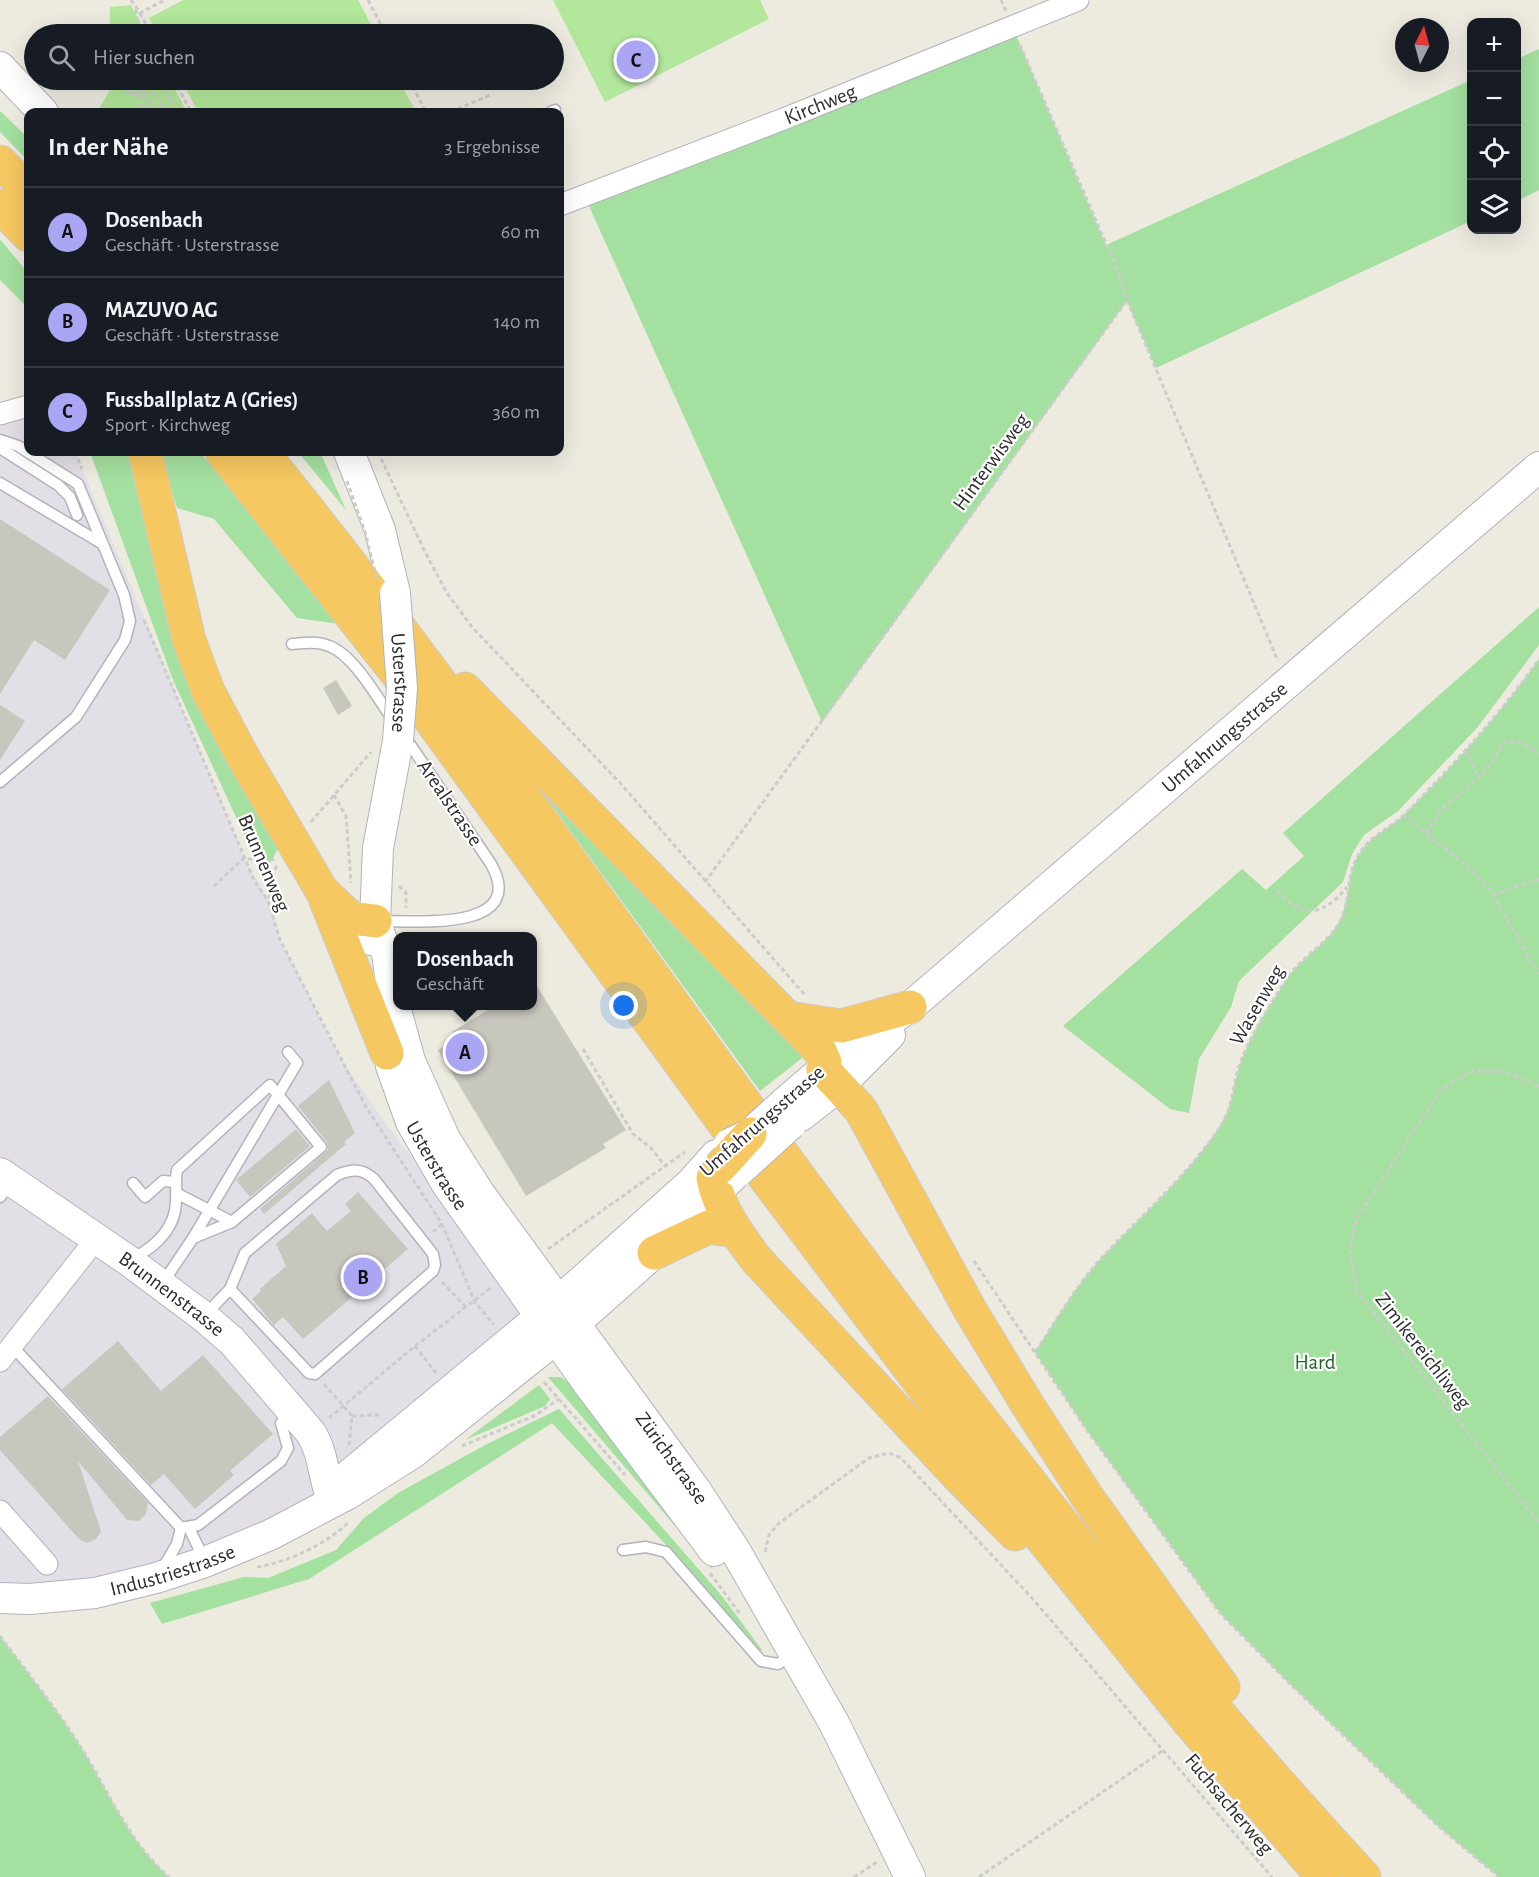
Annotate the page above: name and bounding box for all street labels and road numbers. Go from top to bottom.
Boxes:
street label: Kirchweg [781,80,860,128]
street label: Hinterwisweg [949,409,1033,514]
street label: Usterstrasse [387,632,413,733]
street label: Umfahrungsstrasse [1158,678,1291,797]
street label: Arealstrasse [414,756,486,850]
street label: Brunnenweg [234,811,294,915]
street label: Wasenweg [1226,961,1289,1049]
street label: Umfahrungsstrasse [696,1061,828,1181]
street label: Usterstrasse [402,1117,472,1214]
street label: Brunnenstrasse [115,1247,229,1340]
street label: Zimikereichliweg [1371,1289,1475,1414]
street label: Zürichstrasse [632,1408,712,1508]
street label: Industriestrasse [108,1540,238,1599]
street label: Fuchsacherweg [1181,1750,1278,1859]

